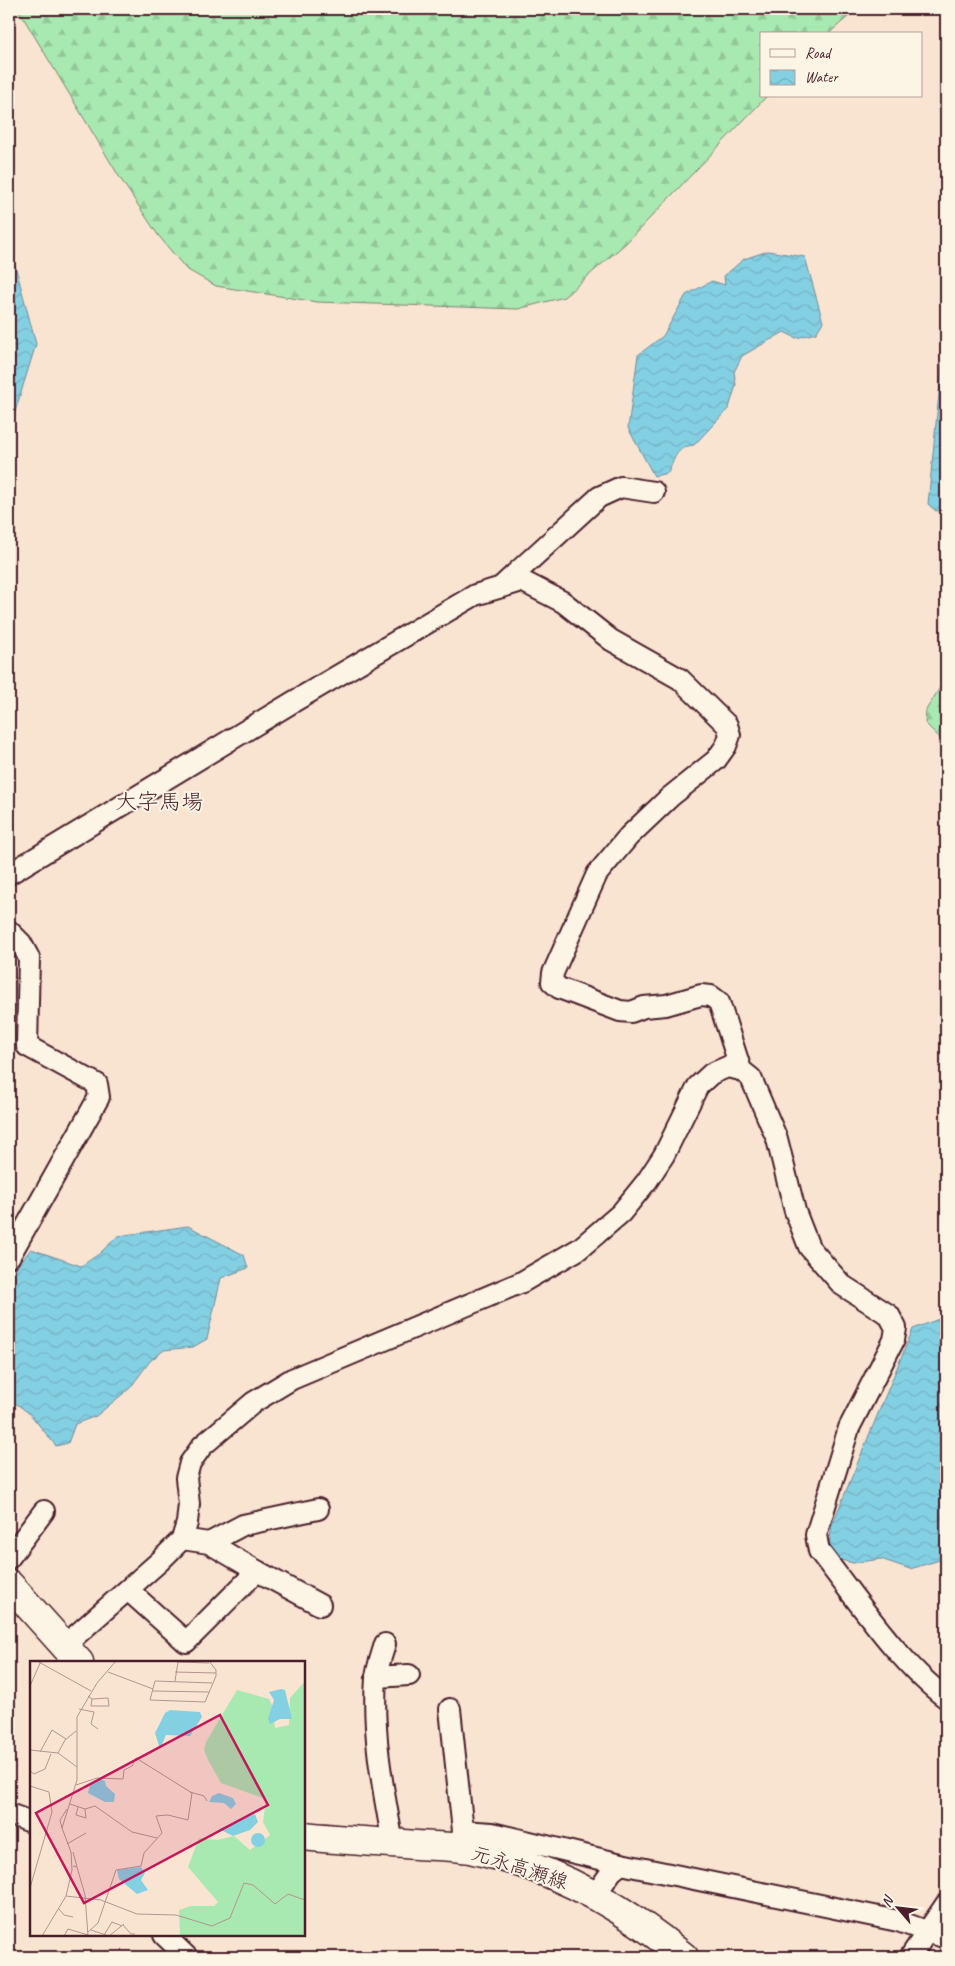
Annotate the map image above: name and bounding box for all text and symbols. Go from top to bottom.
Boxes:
legend [760,32,922,98]
text: Road [805,44,832,63]
text: Water [805,68,839,87]
district label: 大字馬場 [115,788,203,816]
inset map [30,1661,305,1936]
street label: 元永高瀬線 [468,1840,571,1895]
north arrow [872,1884,922,1934]
text: N [877,1892,898,1910]

